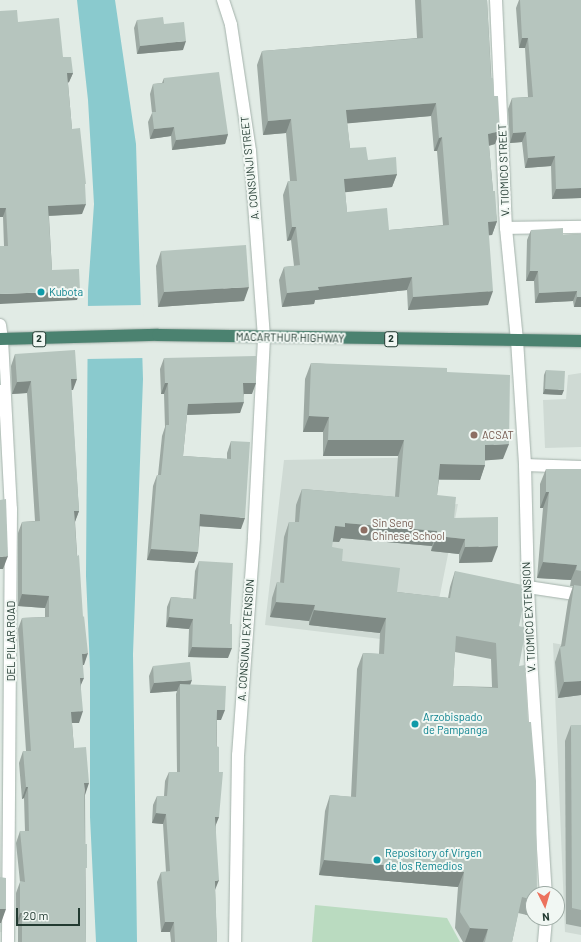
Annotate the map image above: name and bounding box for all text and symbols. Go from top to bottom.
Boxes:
street label: A. CONSUNJI STREET [238,116,262,220]
street label: V. TIOMICO STREET [496,124,512,216]
place label: Kubota [49,285,83,299]
marker: Kubota [36,287,46,297]
street label: MACARTHUR HIGHWAY [236,330,344,346]
road number: 2 [32,331,46,347]
road number: 2 [384,331,398,347]
place label: ACSAT [482,428,514,442]
marker: ACSAT [469,430,479,440]
place label: Sin Seng Chinese School [372,517,445,543]
marker: Sin Seng Chinese School [359,525,369,535]
street label: V. TIOMICO EXTENSION [520,561,538,673]
street label: A. CONSUNJI EXTENSION [235,579,257,701]
street label: DEL PILAR ROAD [4,601,18,681]
place label: Arzobispado de Pampanga [423,711,487,737]
marker: Arzobispado de Pampanga [410,719,420,729]
place label: Repository of Virgen de los Remedios [385,847,482,873]
marker: Repository of Virgen de los Remedios [372,855,382,865]
north arrow [525,886,565,926]
scale bar [18,900,82,926]
text: 20 m [23,908,49,922]
text: N [542,911,550,924]

